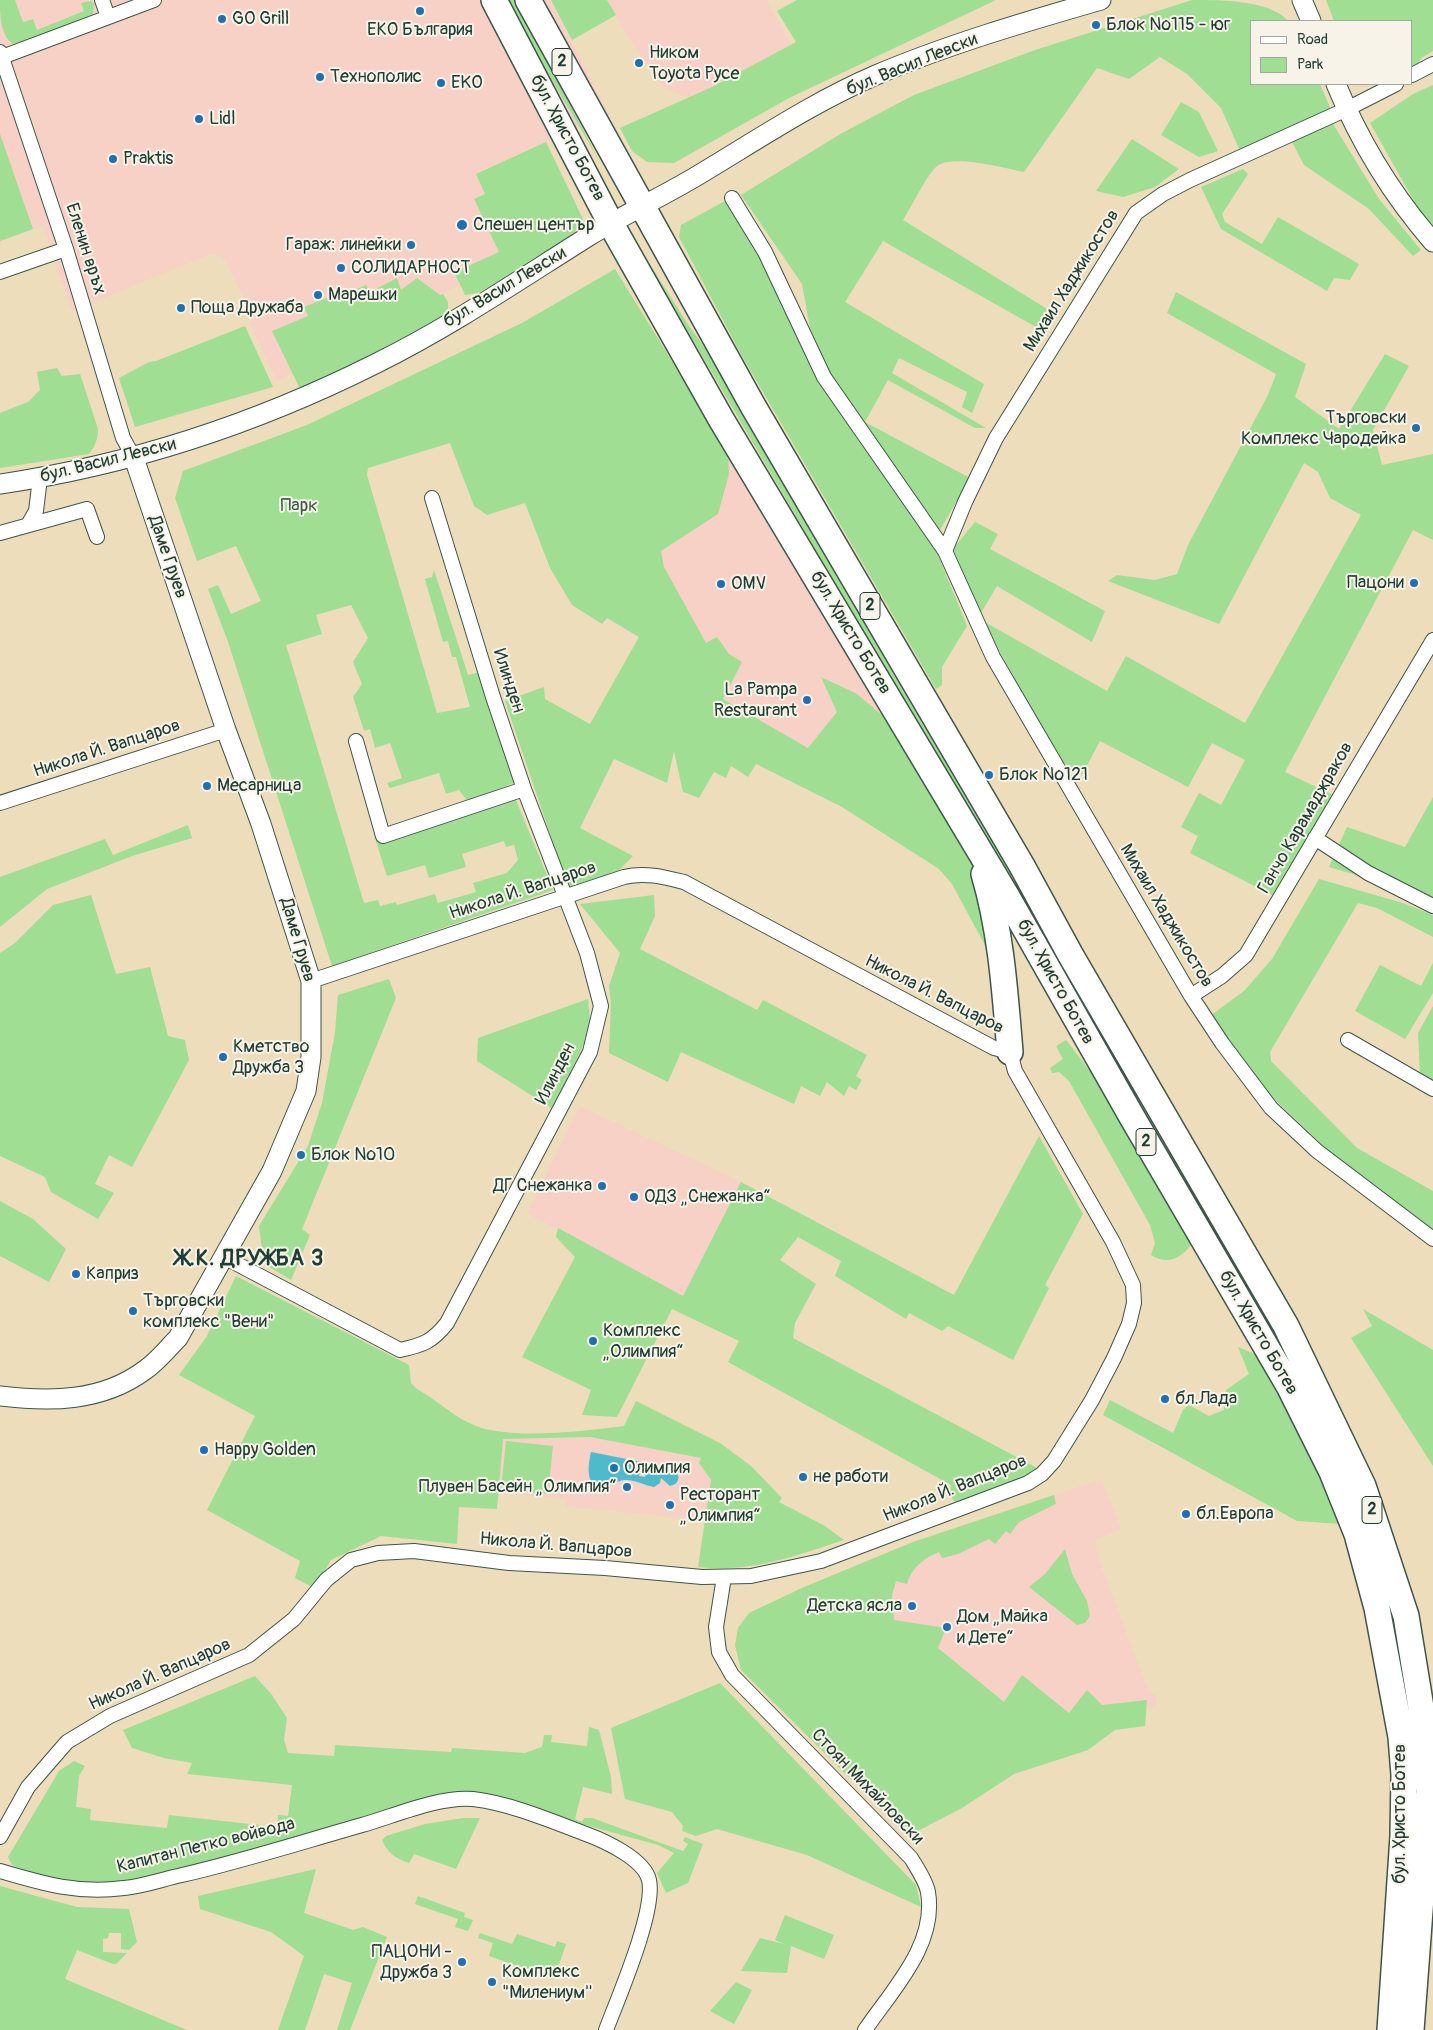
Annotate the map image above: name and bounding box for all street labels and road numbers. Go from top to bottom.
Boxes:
street label: бул. Васил Левски [843,29,981,101]
road number: 2 [552,48,572,76]
street label: бул. Христо Ботев [525,71,609,205]
street label: Еленин връх [60,200,110,298]
street label: Михаил Хаджикостов [1020,206,1124,356]
street label: бул. Васил Левски [440,243,570,333]
street label: бул. Васил Левски [38,434,178,488]
street label: Даме Груев [143,513,191,601]
street label: бул. Христо Ботев [805,567,895,699]
road number: 2 [860,592,880,620]
street label: Илинден [488,646,528,716]
street label: Никола Й. Вапцаров [31,715,183,783]
street label: Ганчо Карамаджраков [1254,738,1358,898]
street label: Михаил Хаджикостов [1115,840,1217,992]
street label: Никола Й. Вапцаров [447,857,599,925]
street label: Даме Груев [275,896,319,984]
street label: бул. Христо Ботев [1012,915,1098,1049]
street label: Никола Й. Вапцаров [861,951,1007,1039]
street label: Илинден [531,1040,581,1108]
road number: 2 [1136,1128,1156,1156]
street label: бул. Христо Ботев [1214,1267,1302,1399]
street label: Никола Й. Вапцаров [880,1450,1030,1528]
road number: 2 [1362,1496,1382,1524]
street label: Никола Й. Вапцаров [479,1529,633,1563]
street label: Никола Й. Вапцаров [86,1634,234,1716]
street label: Стоян Михайловски [806,1725,928,1849]
street label: бул. Христо Ботев [1389,1744,1411,1884]
street label: Капитан Петко войвода [115,1813,297,1879]

